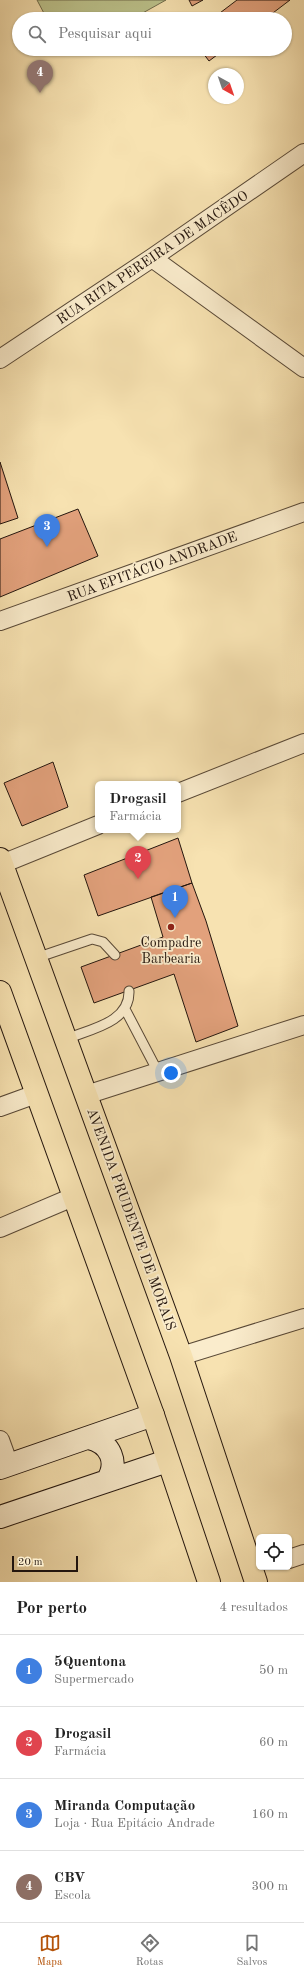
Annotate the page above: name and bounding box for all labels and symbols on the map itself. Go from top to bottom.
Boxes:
pin: 4 [27,60,53,93]
north arrow [208,68,244,104]
street label: RUA RITA PEREIRA DE MACÊDO [53,186,251,327]
pin: 3 [34,514,60,547]
street label: RUA EPITÁCIO ANDRADE [65,527,239,604]
pin: 2 [125,846,151,879]
pin: 1 [162,885,188,918]
marker: Compadre Barbearia [166,922,176,932]
place label: Compadre Barbearia [140,936,202,966]
your location [161,1063,181,1083]
street label: AVENIDA PRUDENTE DE MORAIS [84,1106,178,1332]
scale bar [12,1554,78,1573]

